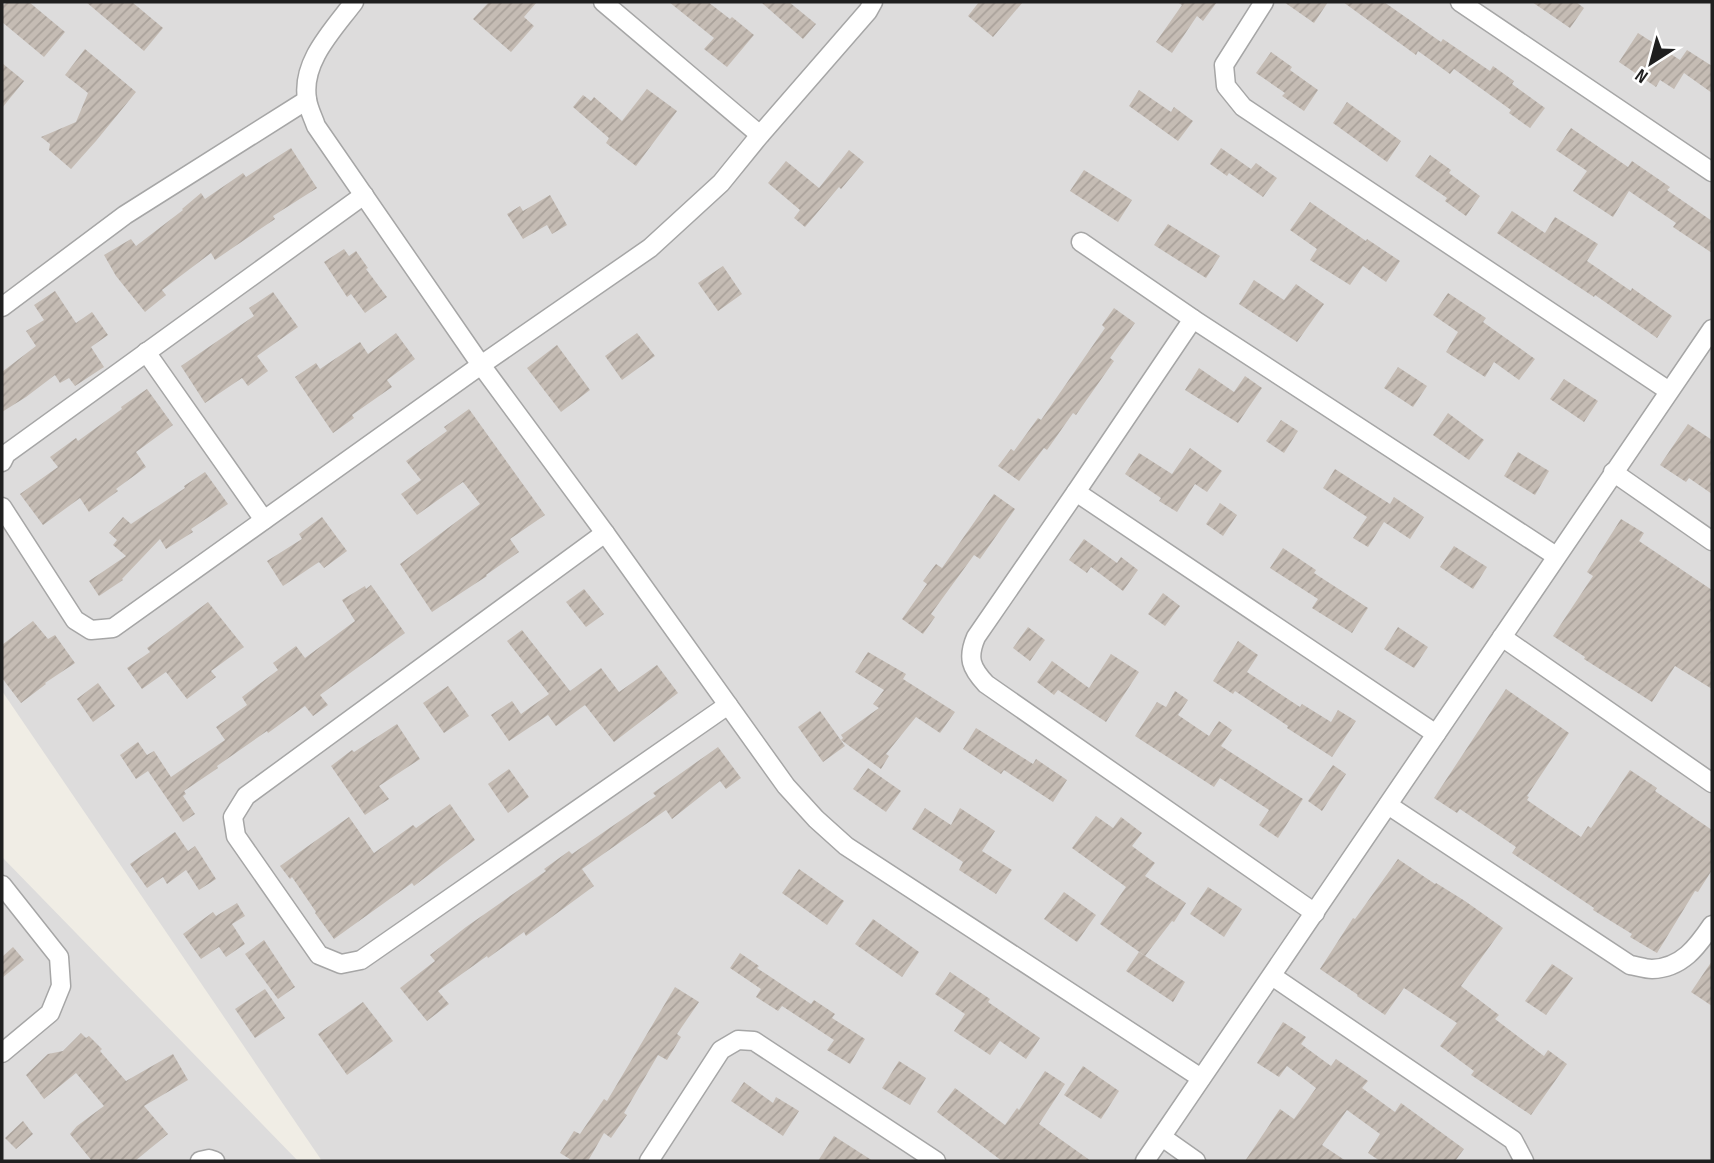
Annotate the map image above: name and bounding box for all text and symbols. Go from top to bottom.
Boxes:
north arrow [1616,28,1686,98]
text: N [1631,63,1653,88]

